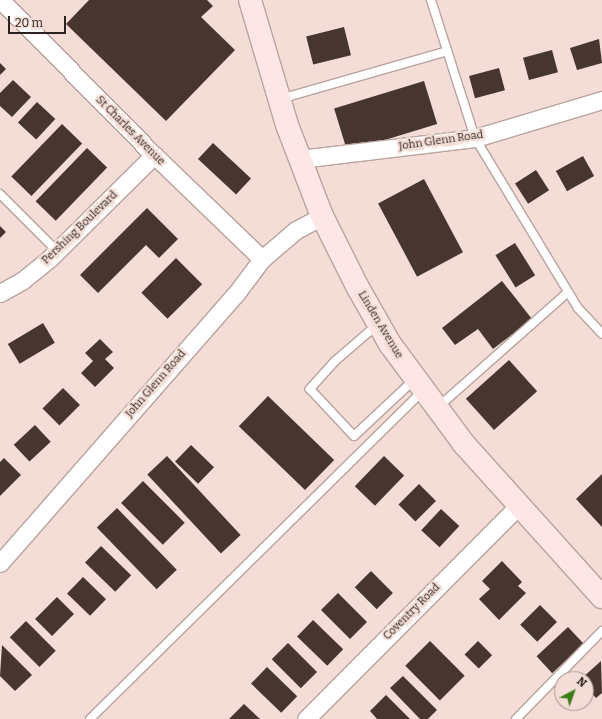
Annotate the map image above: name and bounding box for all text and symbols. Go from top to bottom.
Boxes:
scale bar [10,8,68,34]
text: 20 m [15,16,43,30]
street label: St Charles Avenue [93,94,167,168]
street label: John Glenn Road [398,129,484,153]
street label: Pershing Boulevard [40,189,120,267]
street label: Linden Avenue [355,289,405,361]
street label: John Glenn Road [123,348,189,420]
street label: Coventry Road [381,581,443,643]
north arrow [554,671,594,711]
text: N [574,675,589,690]

